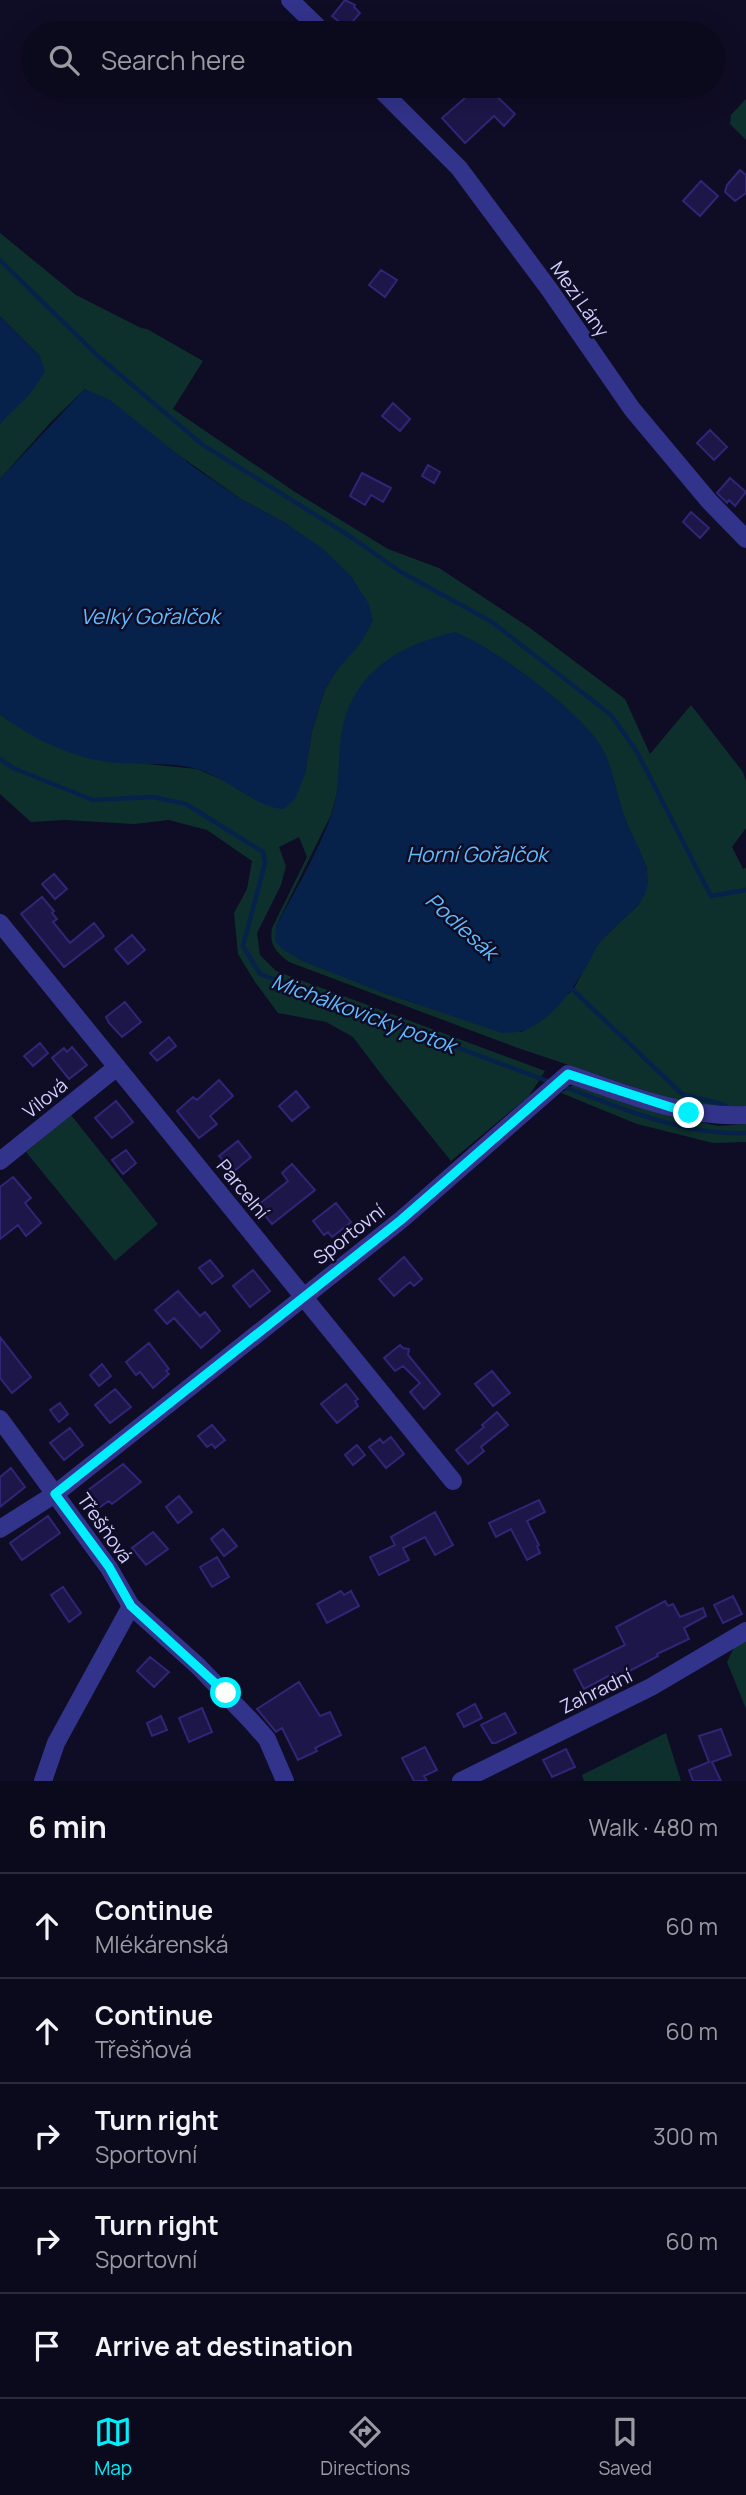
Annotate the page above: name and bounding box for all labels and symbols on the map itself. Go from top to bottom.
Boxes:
street label: Mezi Lány [545,256,615,342]
water label: Velký Gořalčok [80,602,222,630]
water label: Horní Gořalčok [406,840,550,868]
water label: Podlesák [420,886,506,967]
water label: Michálkovický potok [268,967,462,1060]
street label: Vilová [17,1072,73,1124]
route end [673,1097,704,1128]
street label: Parcelní [211,1154,275,1224]
street label: Sportovní [308,1198,390,1270]
street label: Třešňová [71,1488,139,1568]
street label: Zahradní [555,1662,637,1720]
route start [210,1677,241,1708]

